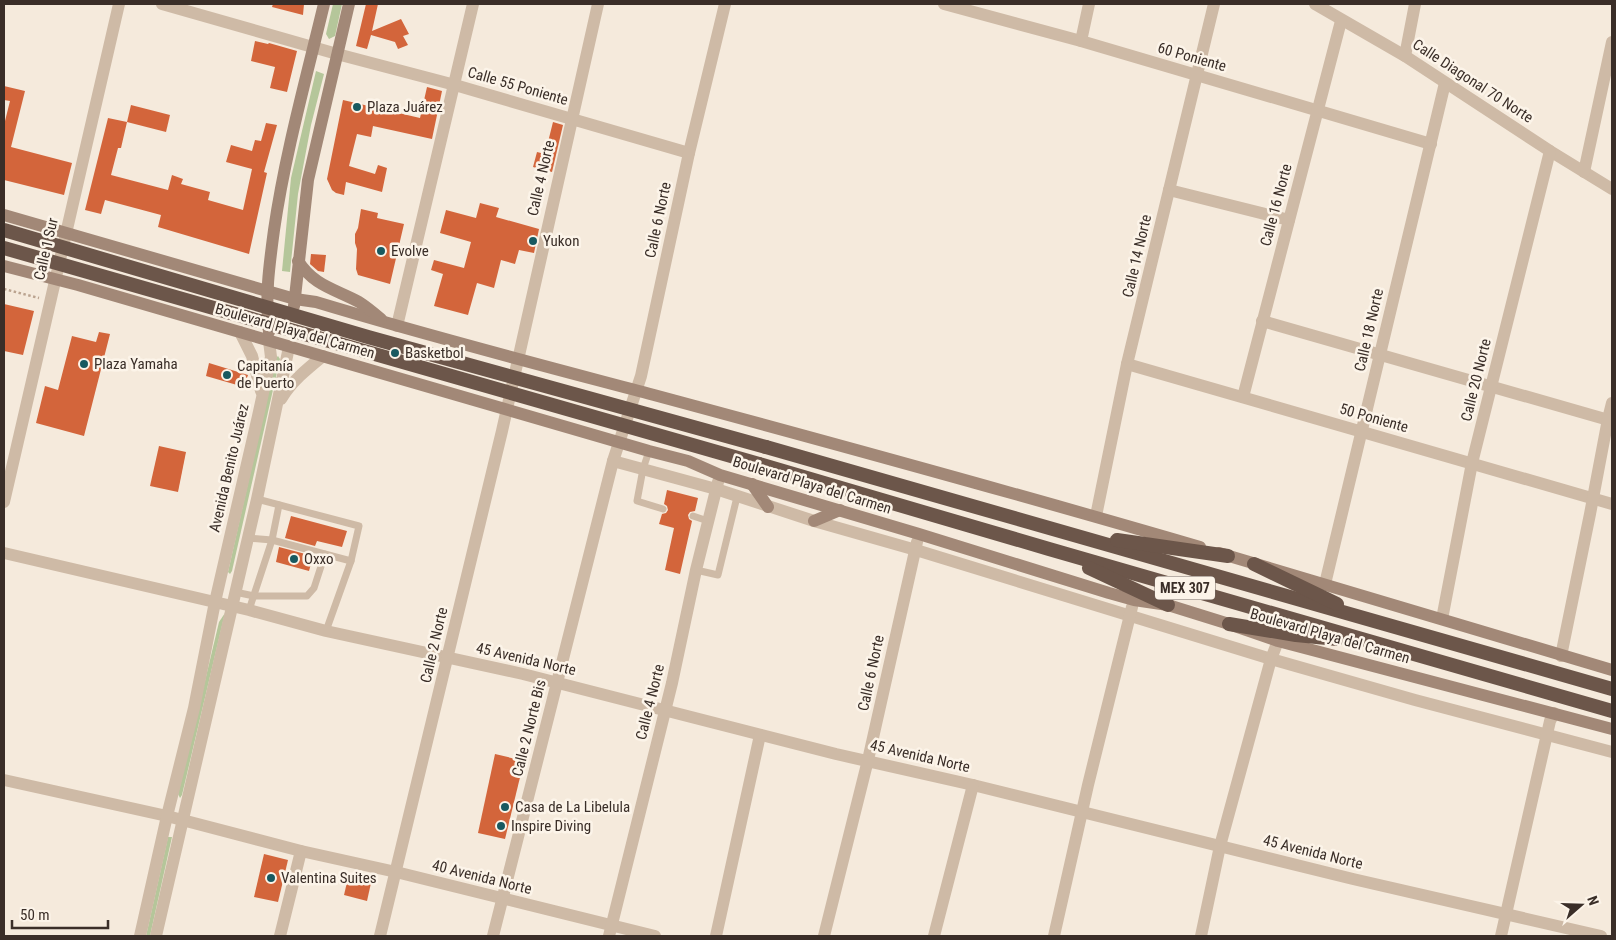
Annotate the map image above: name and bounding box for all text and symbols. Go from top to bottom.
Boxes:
street label: Calle Diagonal 70 Norte [1409,35,1537,127]
street label: 60 Poniente [1156,39,1228,75]
street label: Calle 55 Poniente [466,63,570,109]
place label: Plaza Juárez [367,98,443,116]
marker: Plaza Juárez [351,101,363,113]
street label: Calle 4 Norte [524,138,558,218]
street label: Calle 16 Norte [1256,162,1296,248]
street label: Calle 6 Norte [641,180,675,260]
street label: Calle 14 Norte [1119,213,1155,299]
street label: Calle 1 Sur [30,216,62,282]
place label: Yukon [543,232,579,250]
marker: Yukon [527,235,539,247]
place label: Evolve [391,242,429,260]
marker: Evolve [375,245,387,257]
street label: Calle 18 Norte [1351,287,1387,373]
street label: Boulevard Playa del Carmen [213,300,377,362]
street label: Calle 20 Norte [1457,337,1495,423]
place label: Basketbol [405,344,464,362]
marker: Basketbol [389,347,401,359]
place label: Plaza Yamaha [94,355,178,373]
place label: Capitanía de Puerto [237,357,294,392]
marker: Plaza Yamaha [78,358,90,370]
marker: Capitanía de Puerto [221,369,233,381]
street label: 50 Poniente [1338,400,1410,436]
street label: Avenida Benito Juárez [205,402,253,534]
street label: Boulevard Playa del Carmen [730,452,894,518]
place label: Oxxo [304,550,334,568]
marker: Oxxo [288,553,300,565]
road number: MEX 307 [1155,576,1215,600]
street label: Calle 2 Norte [417,605,451,685]
street label: Boulevard Playa del Carmen [1248,605,1412,667]
street label: Calle 6 Norte [854,633,888,713]
street label: 45 Avenida Norte [474,639,578,679]
street label: Calle 4 Norte [632,662,668,742]
street label: Calle 2 Norte Bis [508,678,550,778]
street label: 45 Avenida Norte [868,736,972,776]
place label: Casa de La Libelula [515,798,630,816]
marker: Casa de La Libelula [499,801,511,813]
place label: Inspire Diving [511,817,591,835]
marker: Inspire Diving [495,820,507,832]
street label: 45 Avenida Norte [1261,831,1365,873]
street label: 40 Avenida Norte [430,856,534,898]
place label: Valentina Suites [281,869,377,887]
marker: Valentina Suites [265,872,277,884]
north arrow [1556,880,1606,930]
text: N [1584,894,1602,907]
scale bar [12,898,109,930]
text: 50 m [20,906,50,924]

